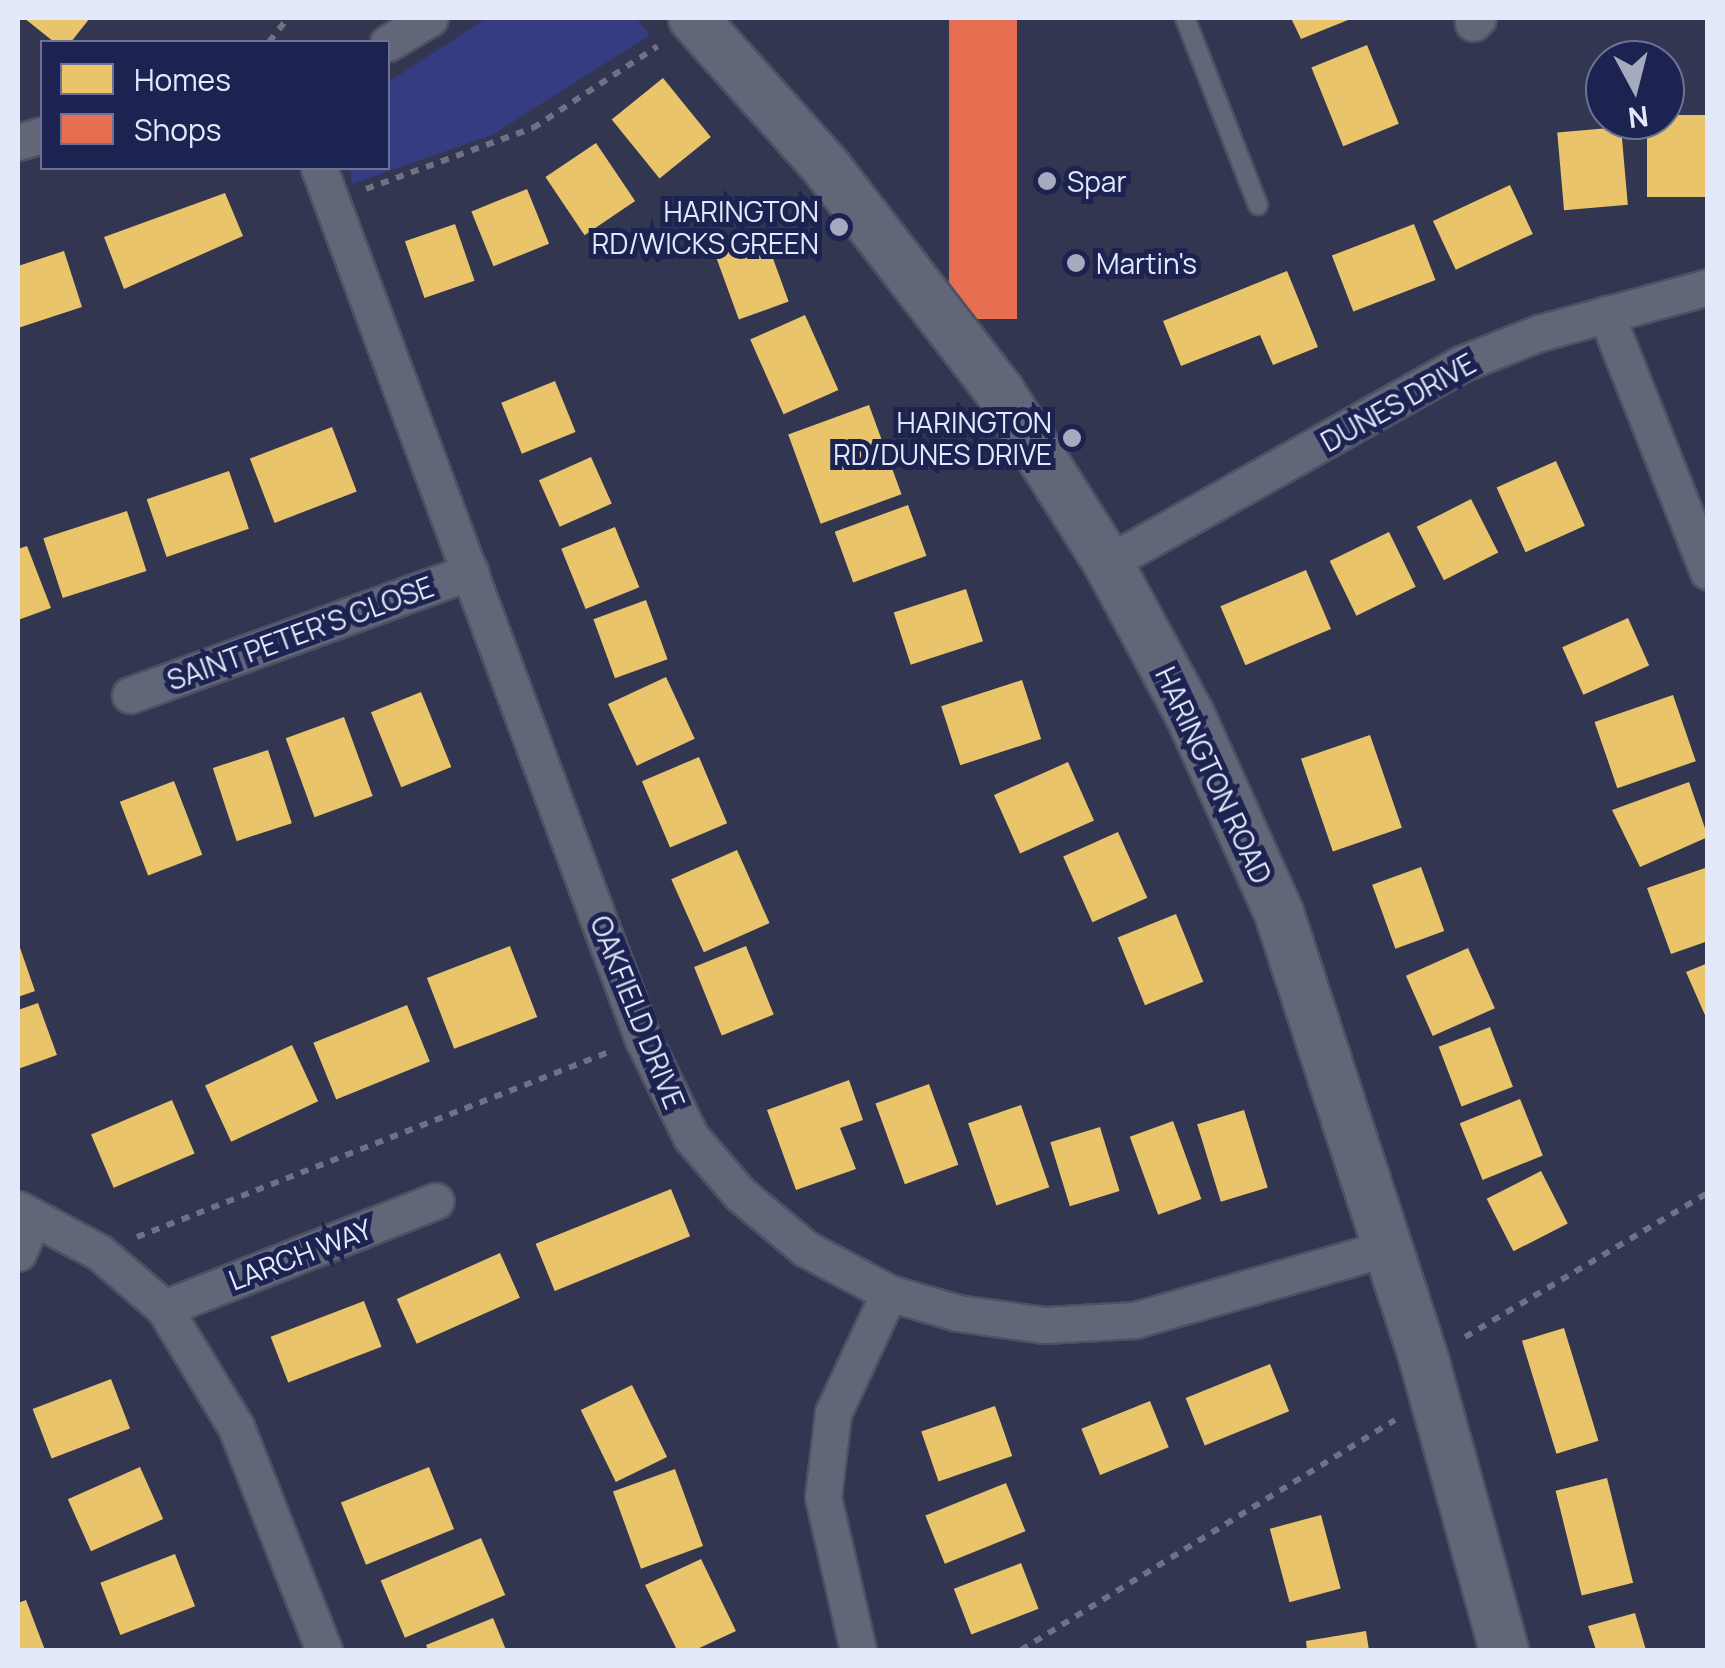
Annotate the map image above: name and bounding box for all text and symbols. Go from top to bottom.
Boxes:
legend [40,40,390,170]
north arrow [1585,40,1685,140]
text: Homes [134,59,231,100]
text: N [1626,98,1651,138]
text: Shops [134,109,221,150]
place label: Spar [1067,164,1126,198]
marker: Spar [1036,170,1058,192]
place label: HARINGTON RD/WICKS GREEN [592,194,819,260]
marker: HARINGTON RD/WICKS GREEN [828,216,850,238]
place label: Martin's [1096,246,1197,280]
marker: Martin's [1065,252,1087,274]
street label: DUNES DRIVE [1315,346,1481,458]
place label: HARINGTON RD/DUNES DRIVE [833,405,1052,471]
marker: HARINGTON RD/DUNES DRIVE [1061,427,1083,449]
street label: SAINT PETER'S CLOSE [162,569,438,697]
street label: HARINGTON ROAD [1149,661,1279,889]
street label: OAKFIELD DRIVE [584,911,692,1113]
street label: LARCH WAY [224,1211,376,1297]

